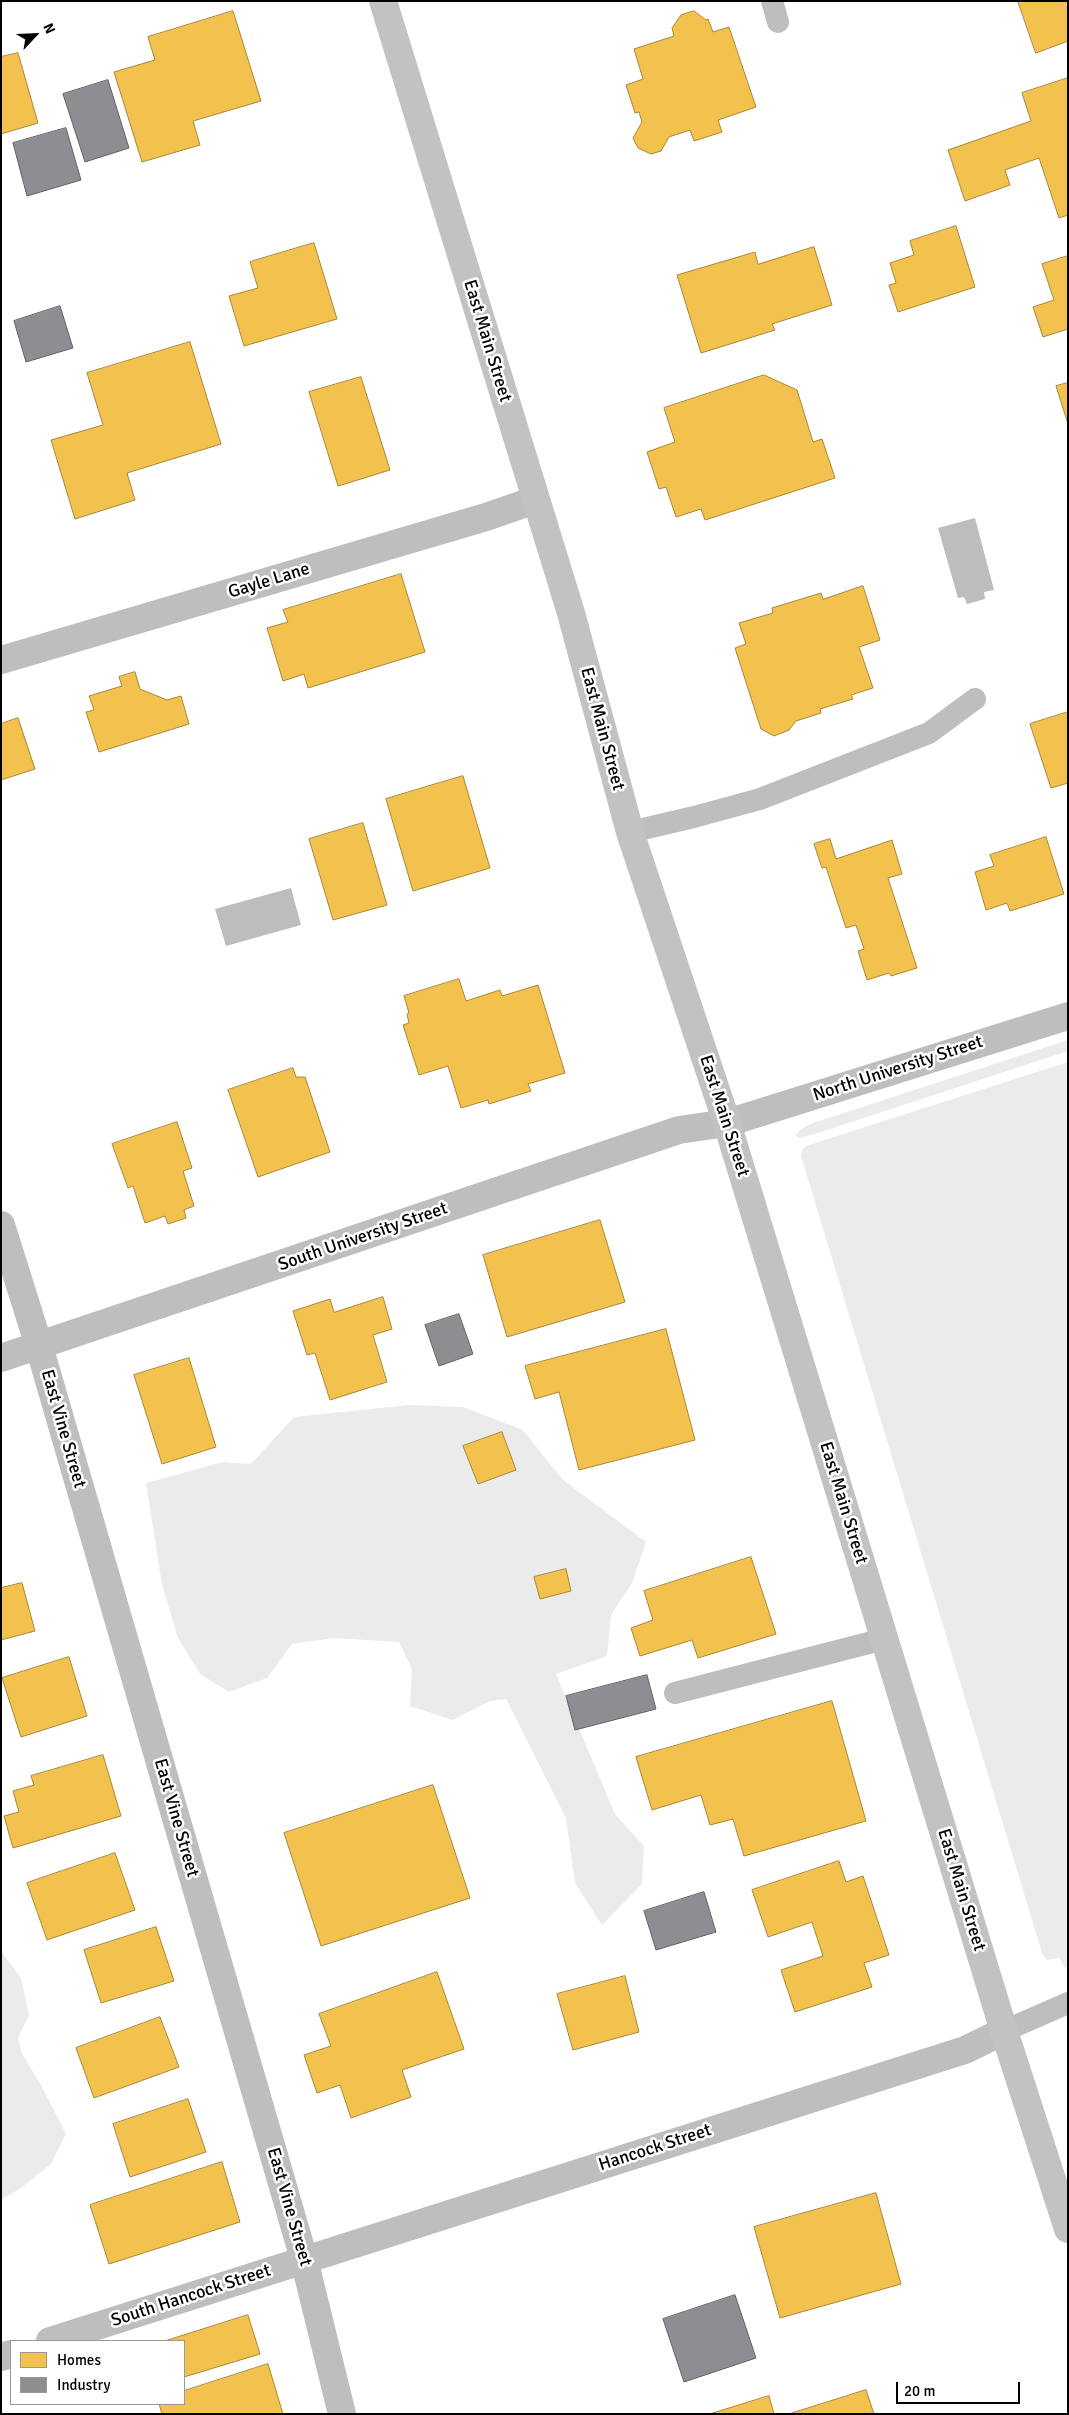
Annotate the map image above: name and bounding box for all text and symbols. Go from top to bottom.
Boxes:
north arrow [10,10,60,60]
text: N [39,20,59,36]
street label: East Main Street [458,277,516,405]
street label: Gayle Lane [226,558,312,604]
street label: East Main Street [575,665,629,793]
street label: North University Street [810,1031,986,1107]
street label: East Main Street [694,1052,754,1180]
street label: South University Street [275,1198,451,1276]
street label: East Vine Street [36,1367,90,1491]
street label: East Main Street [814,1439,872,1567]
street label: East Vine Street [149,1756,203,1880]
street label: East Main Street [932,1826,990,1954]
street label: Hancock Street [596,2120,714,2176]
street label: East Vine Street [262,2145,316,2269]
street label: South Hancock Street [109,2260,273,2332]
legend [10,2340,185,2405]
text: Homes [57,2351,101,2369]
scale bar [899,2372,1023,2404]
text: Industry [57,2376,110,2394]
text: 20 m [904,2382,935,2400]

